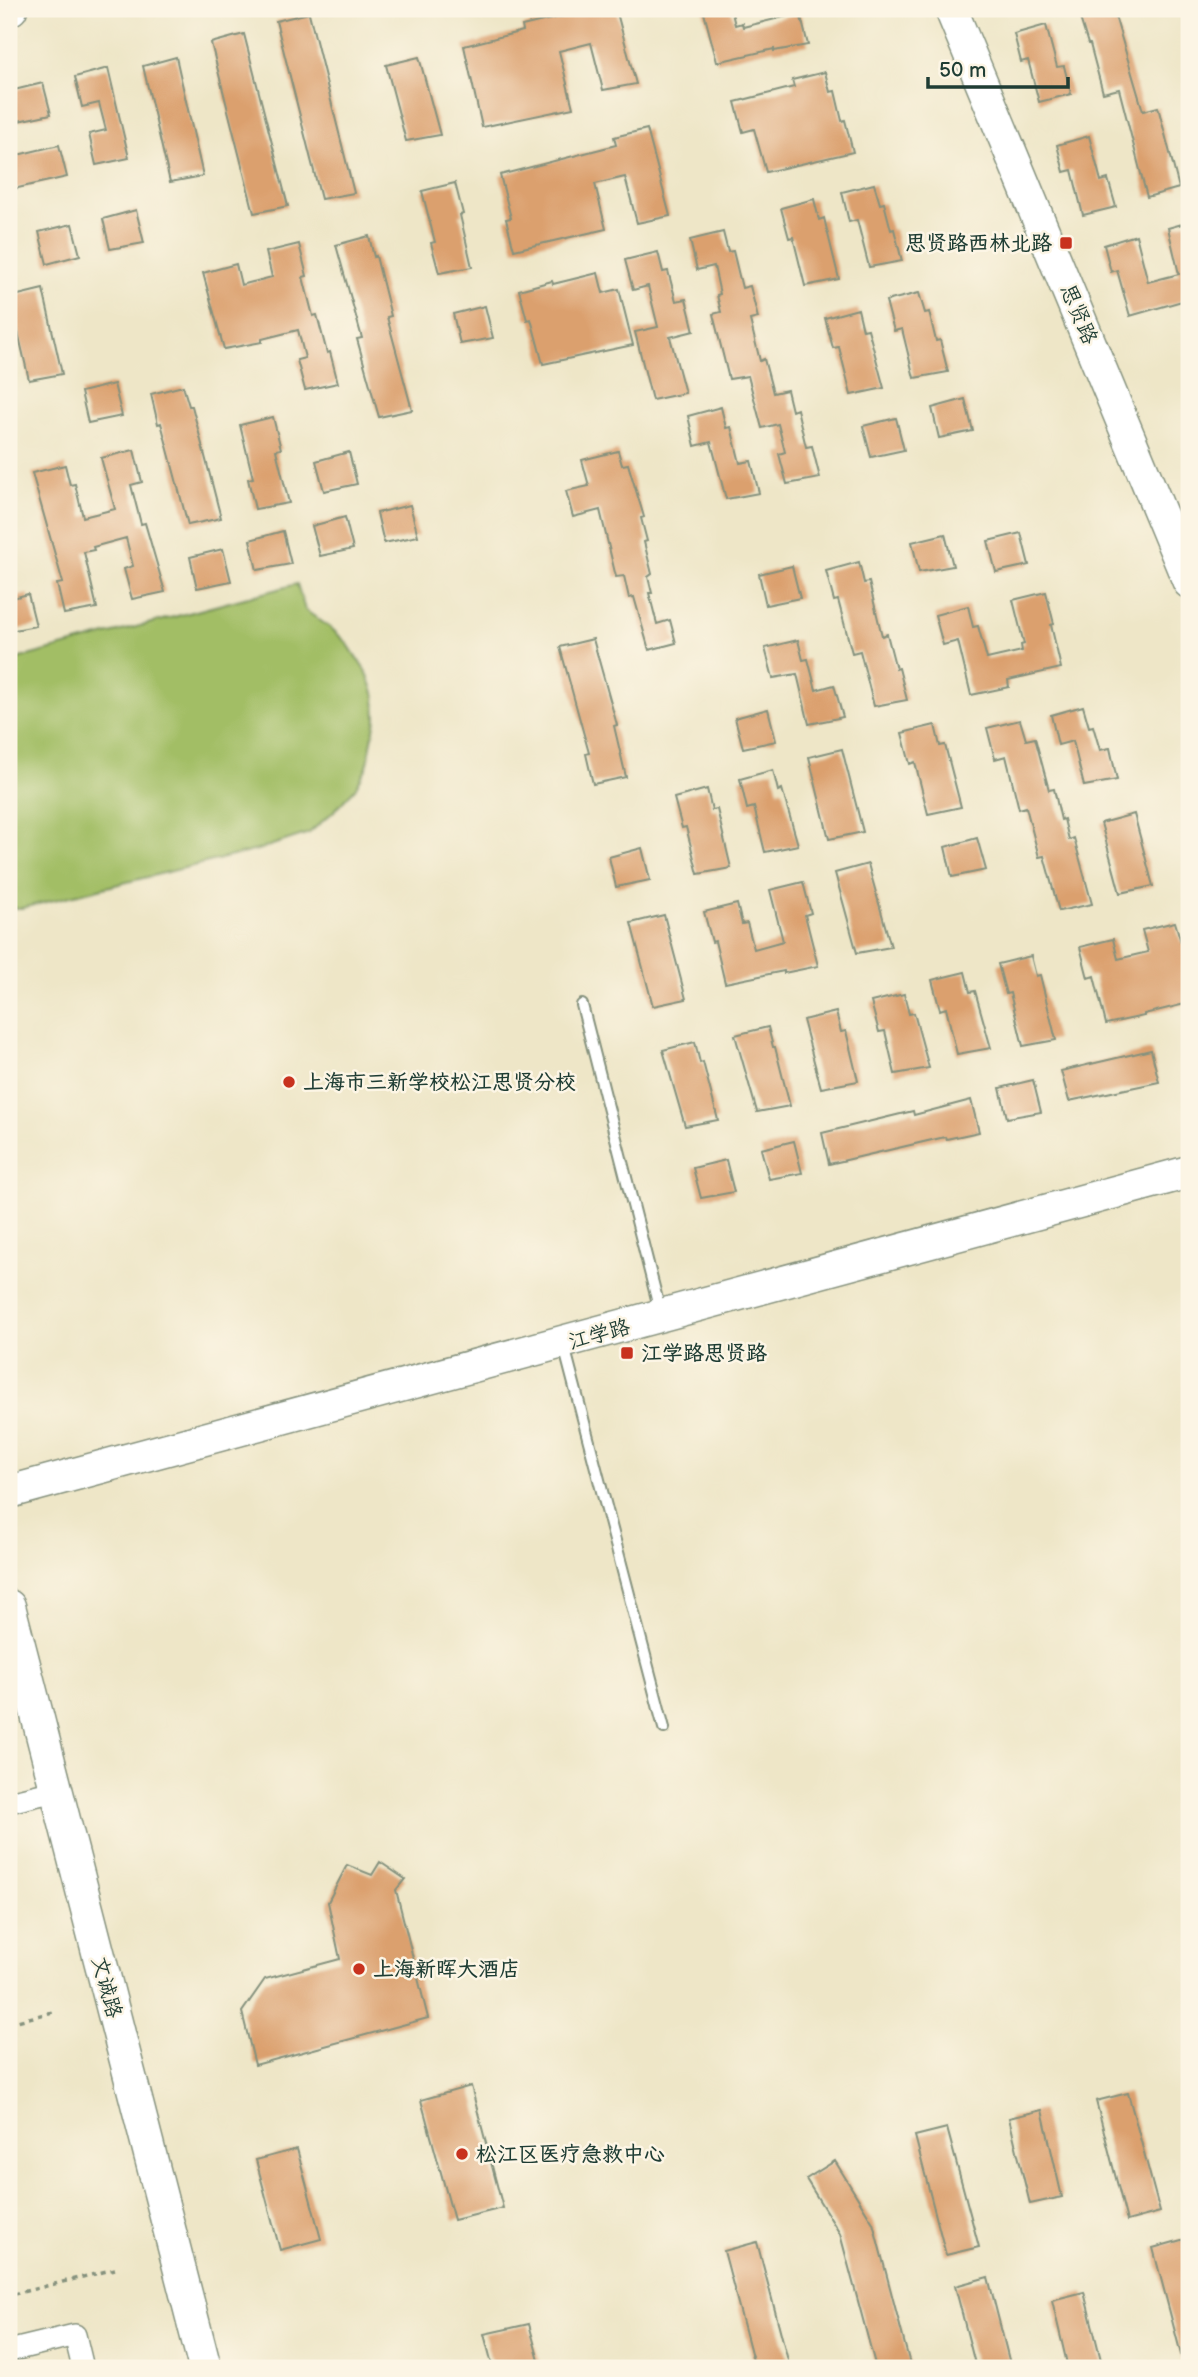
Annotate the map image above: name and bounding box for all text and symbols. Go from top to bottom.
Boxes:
scale bar [928,46,1068,90]
text: 50 m [939,58,986,83]
place label: 思贤路西林北路 [905,231,1052,256]
marker: 思贤路西林北路 [1058,235,1074,251]
street label: 思贤路 [1055,280,1102,348]
place label: 上海市三新学校松江思贤分校 [303,1070,576,1095]
marker: 上海市三新学校松江思贤分校 [281,1074,297,1090]
street label: 江学路 [565,1314,633,1355]
place label: 江学路思贤路 [641,1341,767,1366]
marker: 江学路思贤路 [619,1345,635,1361]
street label: 文诚路 [86,1953,127,2021]
place label: 上海新晖大酒店 [373,1957,520,1982]
marker: 上海新晖大酒店 [351,1961,367,1977]
place label: 松江区医疗急救中心 [476,2142,665,2167]
marker: 松江区医疗急救中心 [454,2146,470,2162]

